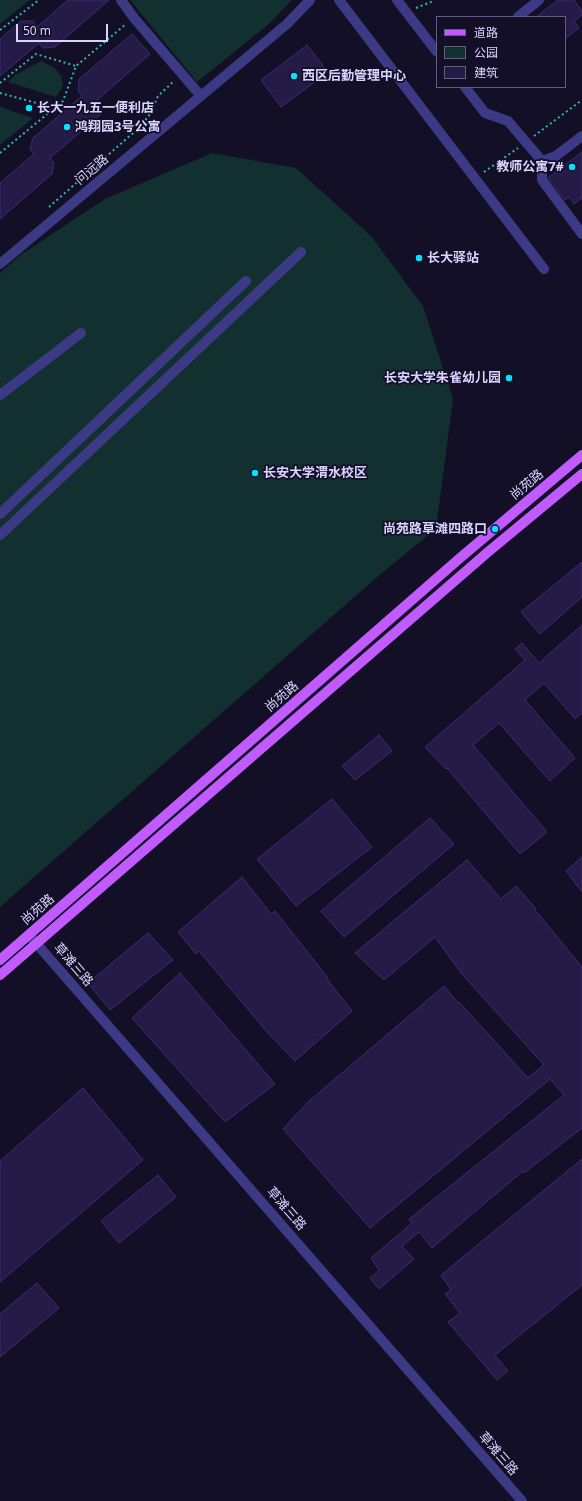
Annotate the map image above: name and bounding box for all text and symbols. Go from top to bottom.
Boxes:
scale bar [18,16,110,42]
legend [436,16,566,88]
text: 50 m [23,22,51,39]
text: 道路 [474,24,498,41]
text: 公园 [474,44,498,61]
text: 建筑 [474,64,498,81]
place label: 西区后勤管理中心 [302,68,406,84]
marker: 西区后勤管理中心 [289,71,299,81]
place label: 长大一九五一便利店 [37,100,154,116]
marker: 长大一九五一便利店 [24,103,34,113]
place label: 鸿翔园3号公寓 [75,119,160,135]
marker: 鸿翔园3号公寓 [62,122,72,132]
street label: 问远路 [72,151,112,189]
place label: 教师公寓7# [496,159,564,175]
marker: 教师公寓7# [567,162,577,172]
place label: 长大驿站 [427,250,479,266]
marker: 长大驿站 [414,253,424,263]
place label: 长安大学朱雀幼儿园 [384,370,501,386]
marker: 长安大学朱雀幼儿园 [504,373,514,383]
place label: 长安大学渭水校区 [263,465,367,481]
street label: 尚苑路 [507,466,547,504]
marker: 长安大学渭水校区 [250,468,260,478]
place label: 尚苑路草滩四路口 [383,521,487,537]
marker: 尚苑路草滩四路口 [490,524,500,534]
street label: 尚苑路 [262,678,302,716]
street label: 尚苑路 [18,891,58,929]
street label: 草滩三路 [50,940,96,990]
street label: 草滩三路 [263,1184,309,1234]
street label: 草滩三路 [475,1429,521,1479]

